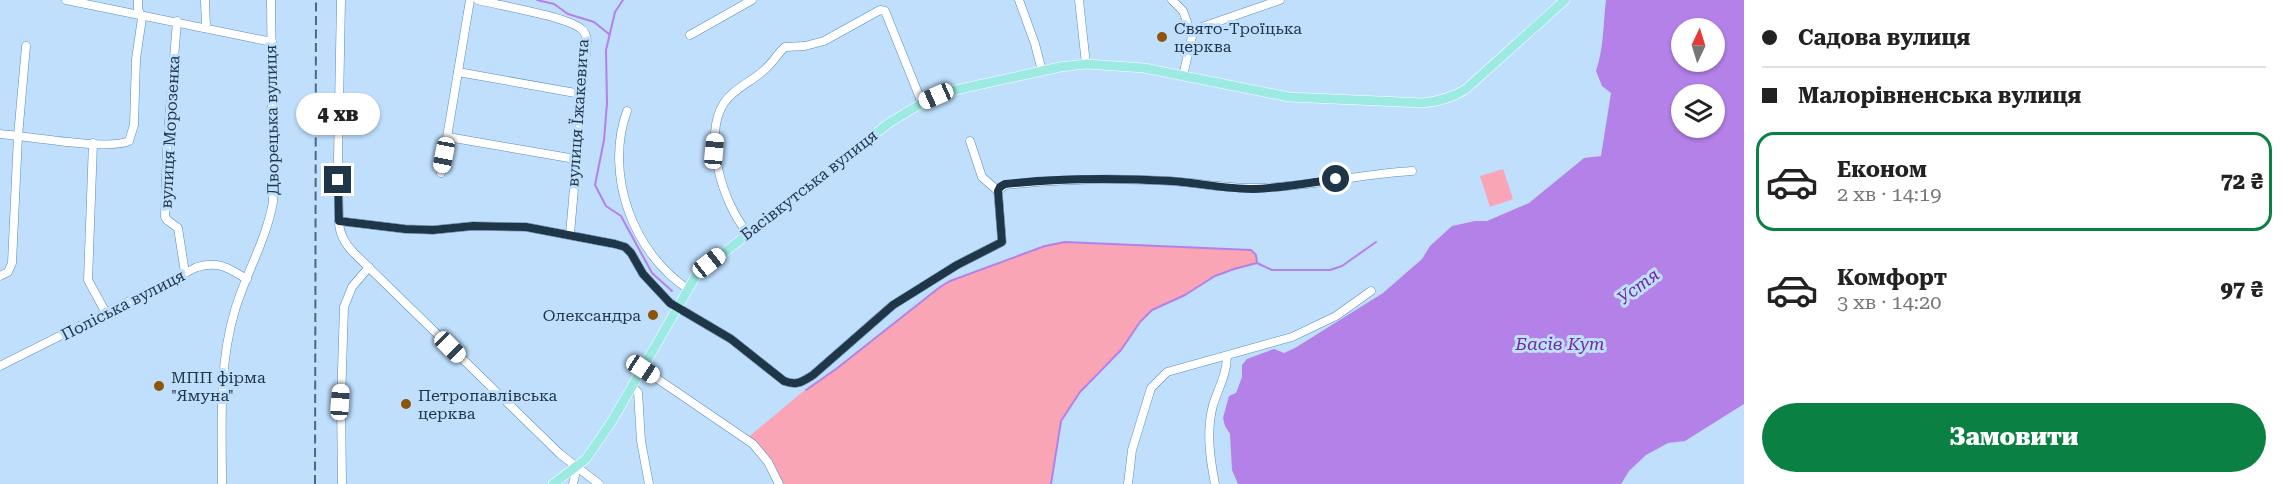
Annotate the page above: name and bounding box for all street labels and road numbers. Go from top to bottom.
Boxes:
street label: вулиця Їжакевича [563,38,593,188]
street label: Дворецька вулиця [261,45,283,195]
street label: вулиця Морозенка [157,55,184,209]
street label: Басівкутська вулиця [737,126,881,244]
street label: Поліська вулиця [58,266,188,344]

